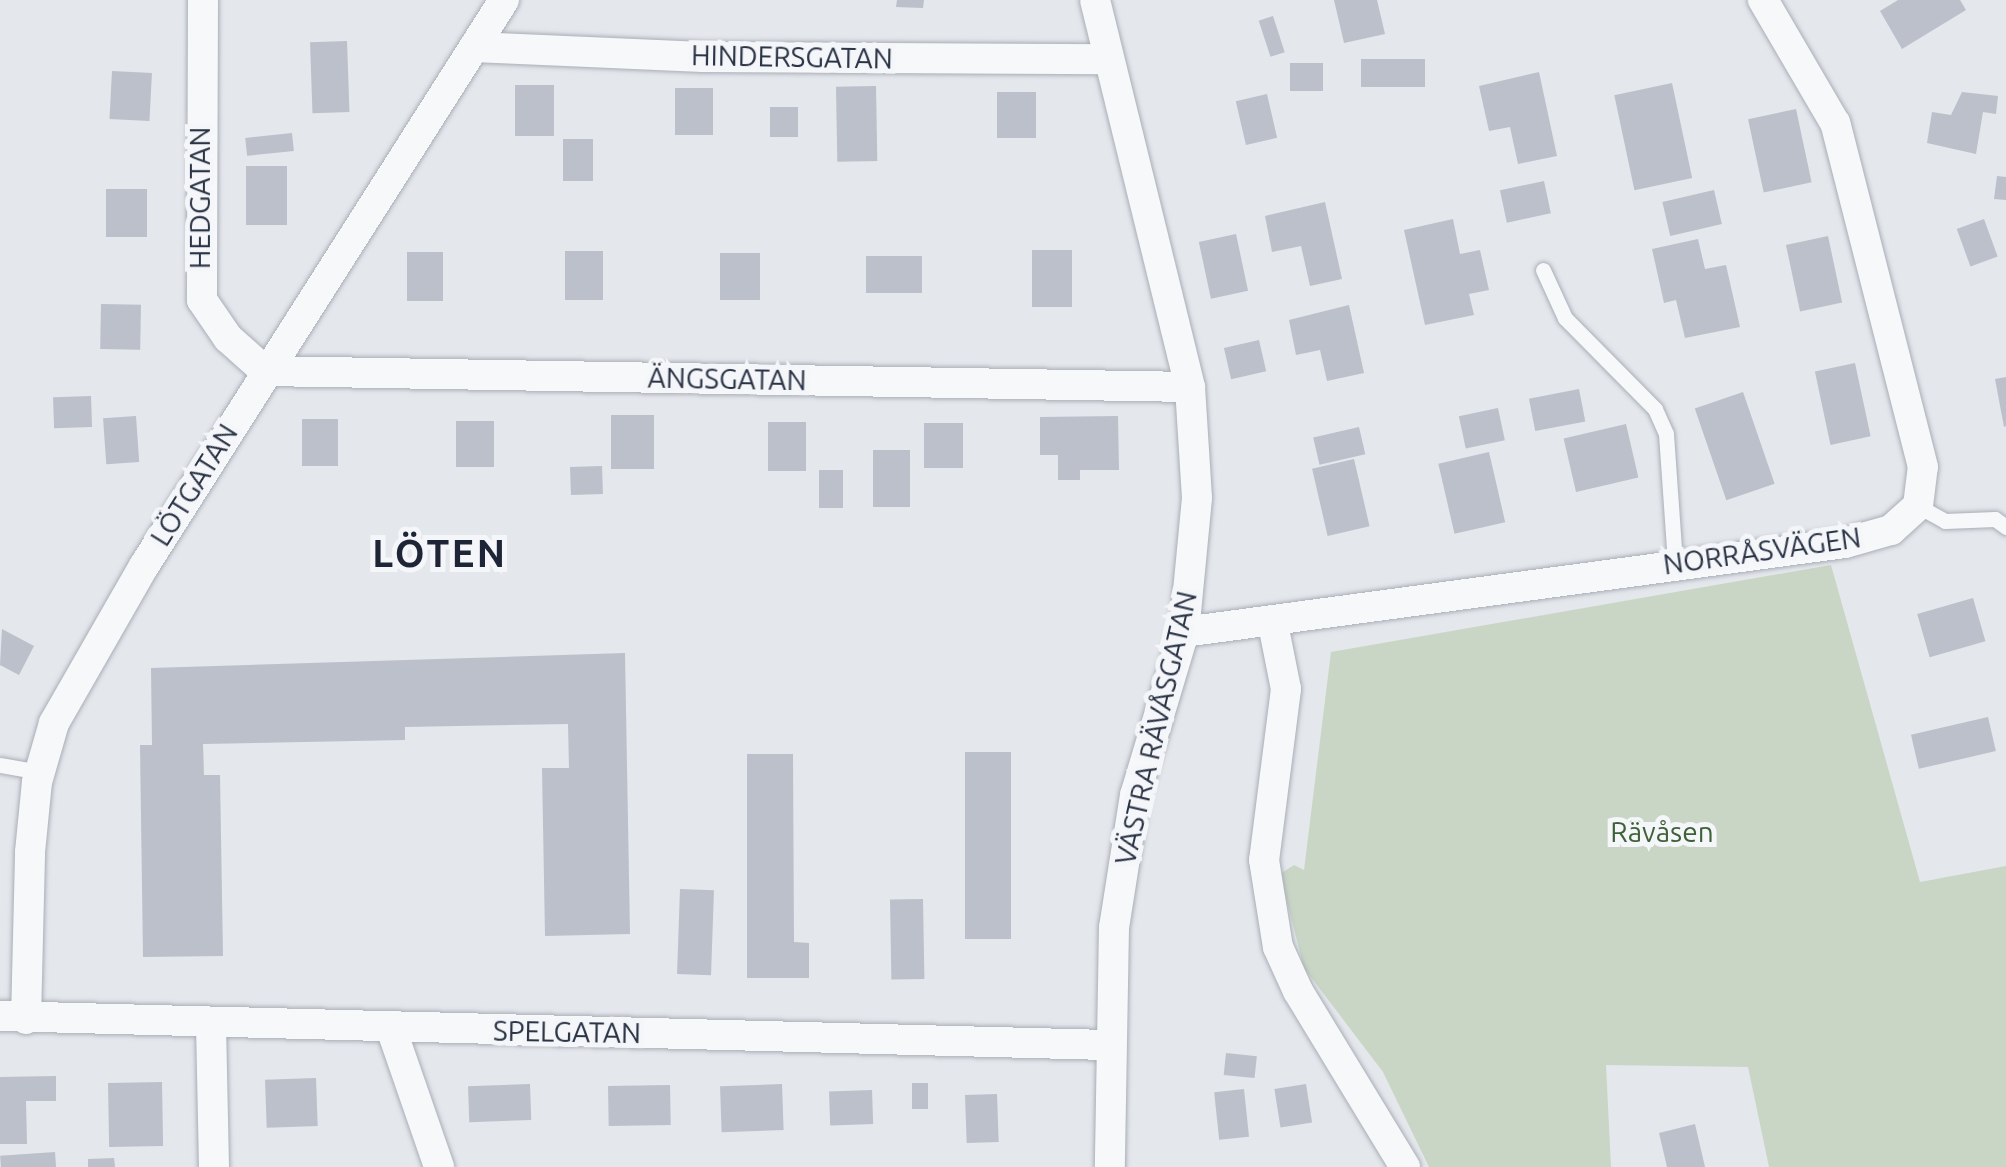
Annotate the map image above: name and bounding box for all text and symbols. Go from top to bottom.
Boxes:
street label: HINDERSGATAN [691,38,893,76]
street label: HEDGATAN [183,127,217,269]
street label: ÄNGSGATAN [647,361,807,397]
street label: LÖTGATAN [143,418,245,552]
street label: NORRÅSVÄGEN [1661,520,1863,582]
district label: LÖTEN [372,531,508,577]
street label: VÄSTRA RÄVÅSGATAN [1108,588,1204,868]
park label: Rävåsen [1610,815,1714,849]
street label: SPELGATAN [493,1014,641,1050]

